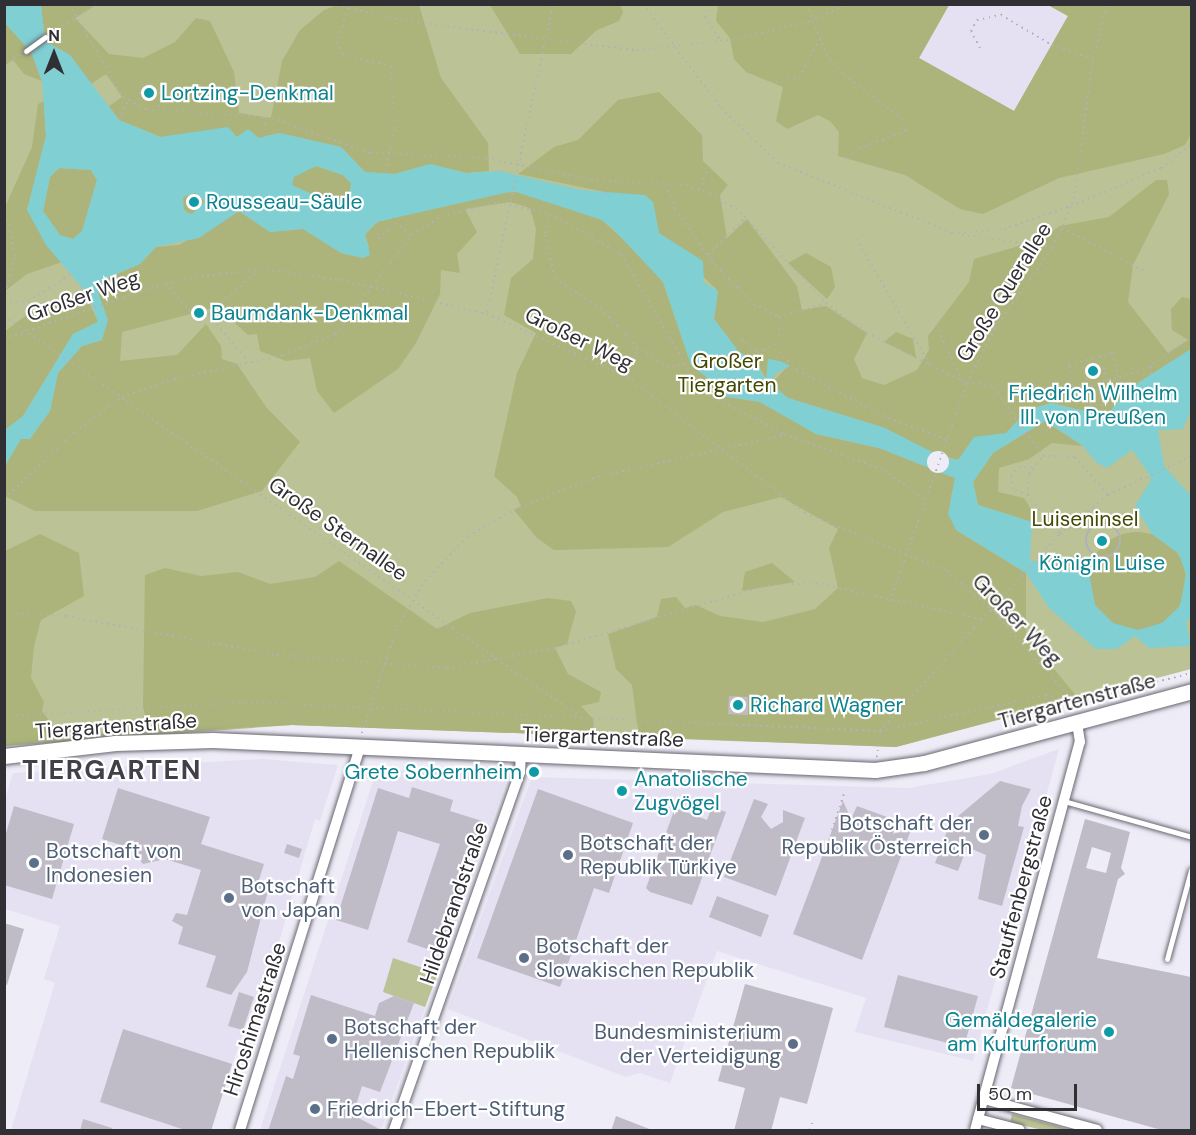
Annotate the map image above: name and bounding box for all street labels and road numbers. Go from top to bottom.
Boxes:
street label: Große Querallee [951,218,1057,366]
street label: Großer Weg [23,265,143,327]
street label: Großer Weg [521,302,637,376]
street label: Große Sternallee [264,472,412,586]
street label: Großer Weg [967,569,1067,671]
street label: Tiergartenstraße [995,668,1159,734]
street label: Tiergartenstraße [34,708,198,744]
street label: Tiergartenstraße [522,722,684,752]
street label: Stauffenbergstraße [984,792,1058,982]
street label: Hildebrandstraße [414,819,494,987]
street label: Hiroshimastraße [218,939,292,1099]

